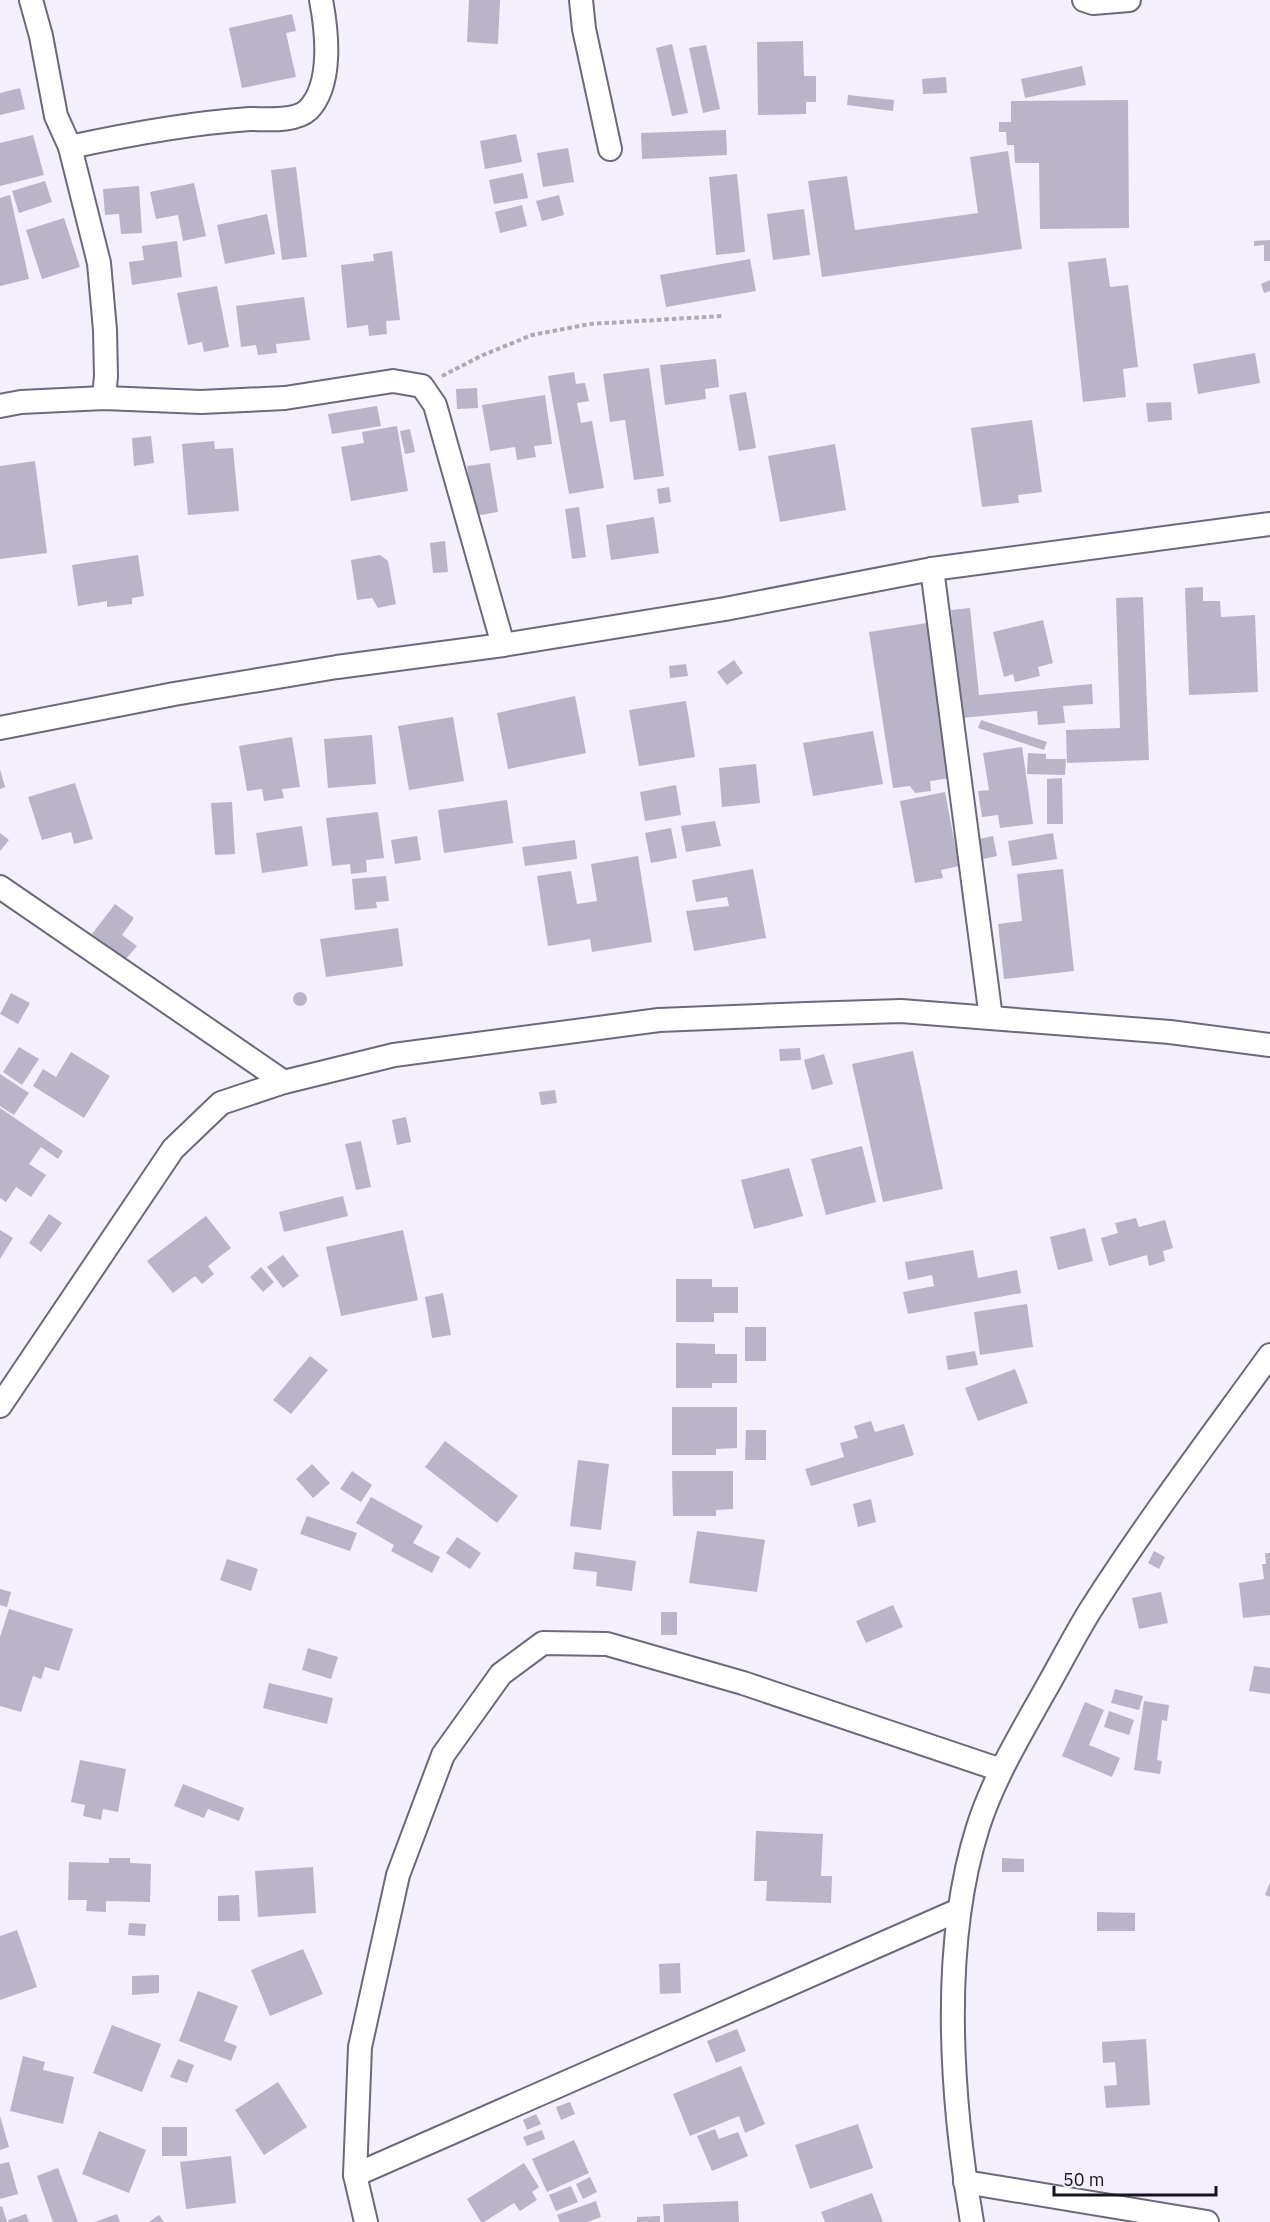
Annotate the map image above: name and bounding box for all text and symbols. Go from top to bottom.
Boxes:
scale bar [1054,2159,1216,2197]
text: 50 m [1063,2168,1105,2191]

